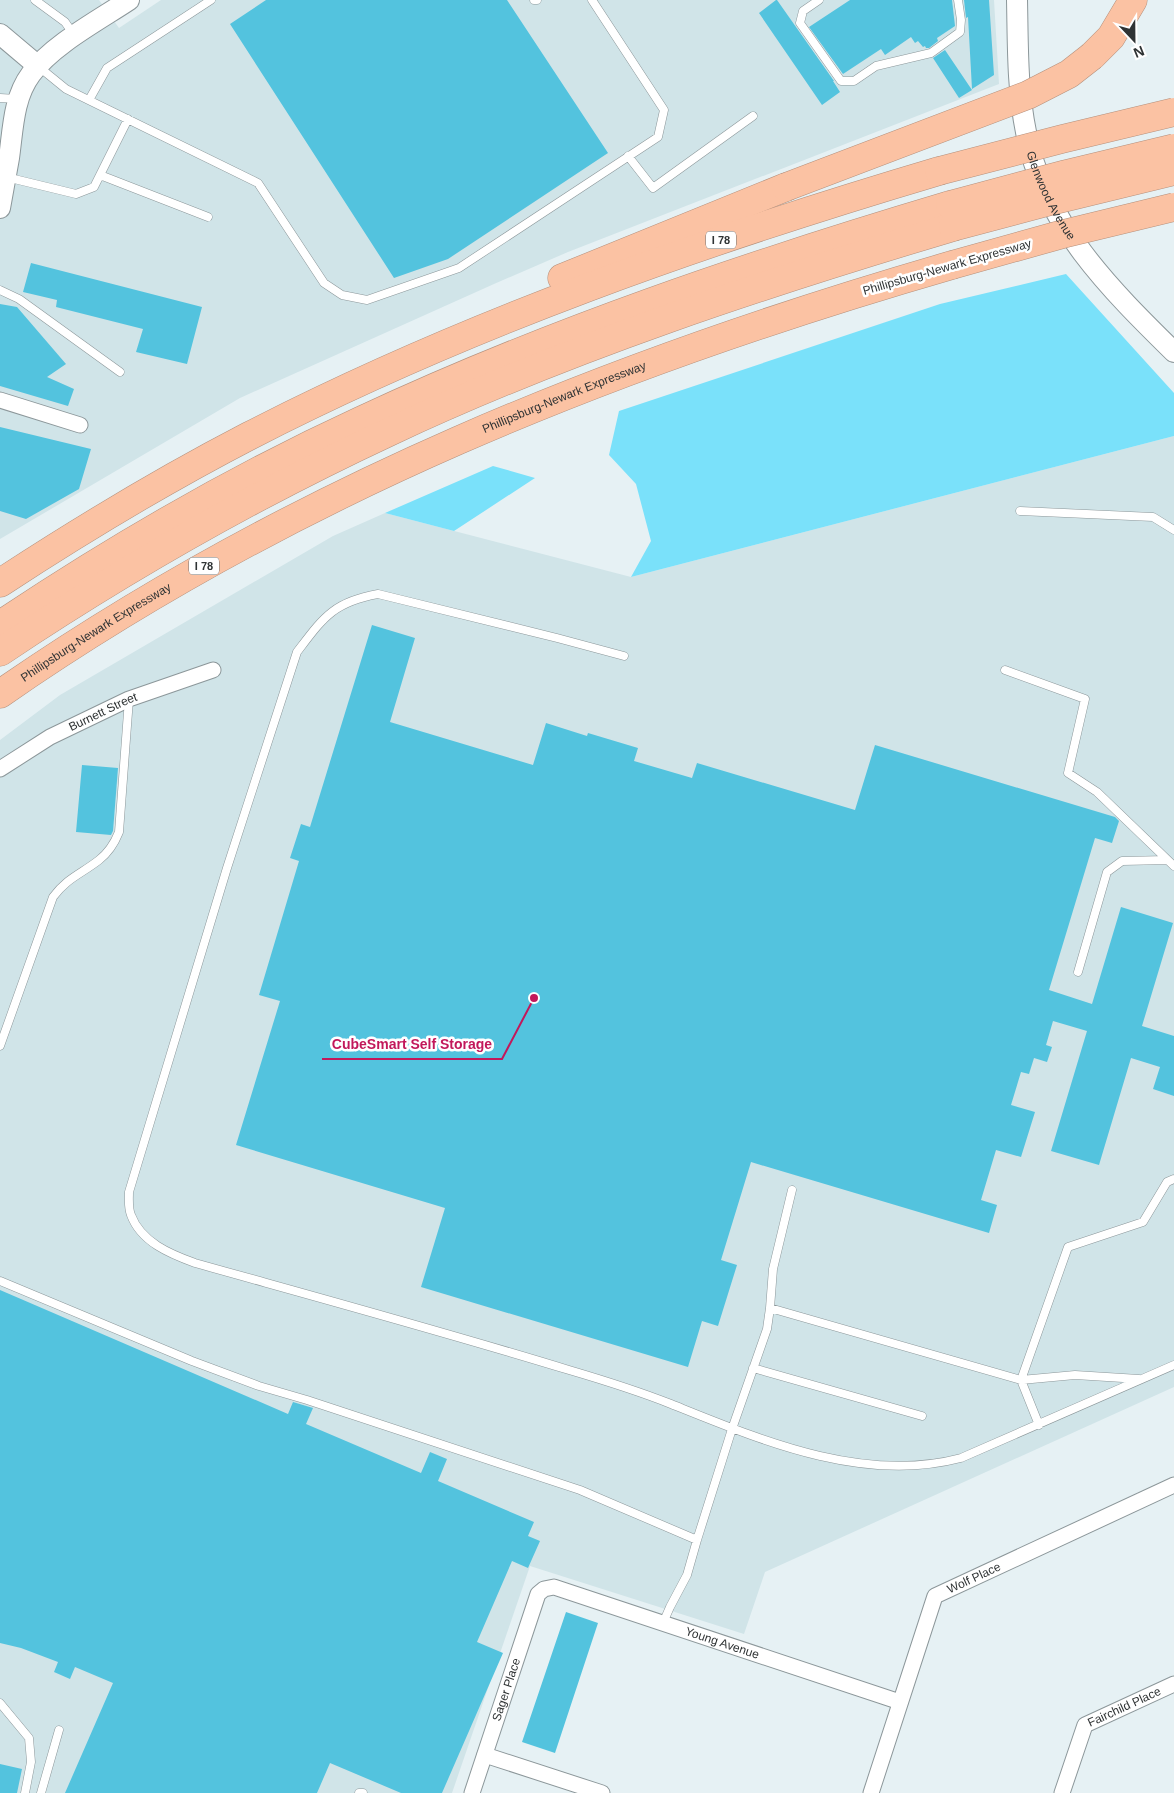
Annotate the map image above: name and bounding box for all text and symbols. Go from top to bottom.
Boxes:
north arrow [1109,15,1159,65]
text: N [1131,43,1147,61]
street label: Glenwood Avenue [1024,149,1078,243]
road number: I 78 [706,232,736,248]
street label: Phillipsburg-Newark Expressway [861,236,1033,298]
street label: Phillipsburg-Newark Expressway [480,358,648,436]
road number: I 78 [189,558,219,574]
street label: Phillipsburg-Newark Expressway [18,580,174,685]
street label: Burnett Street [66,690,140,734]
callout: CubeSmart Self Storage [322,1030,502,1059]
text: CubeSmart Self Storage [332,1036,492,1052]
street label: Wolf Place [945,1559,1003,1596]
street label: Young Avenue [684,1624,761,1662]
street label: Sager Place [489,1656,523,1723]
street label: Fairchild Place [1086,1684,1163,1730]

